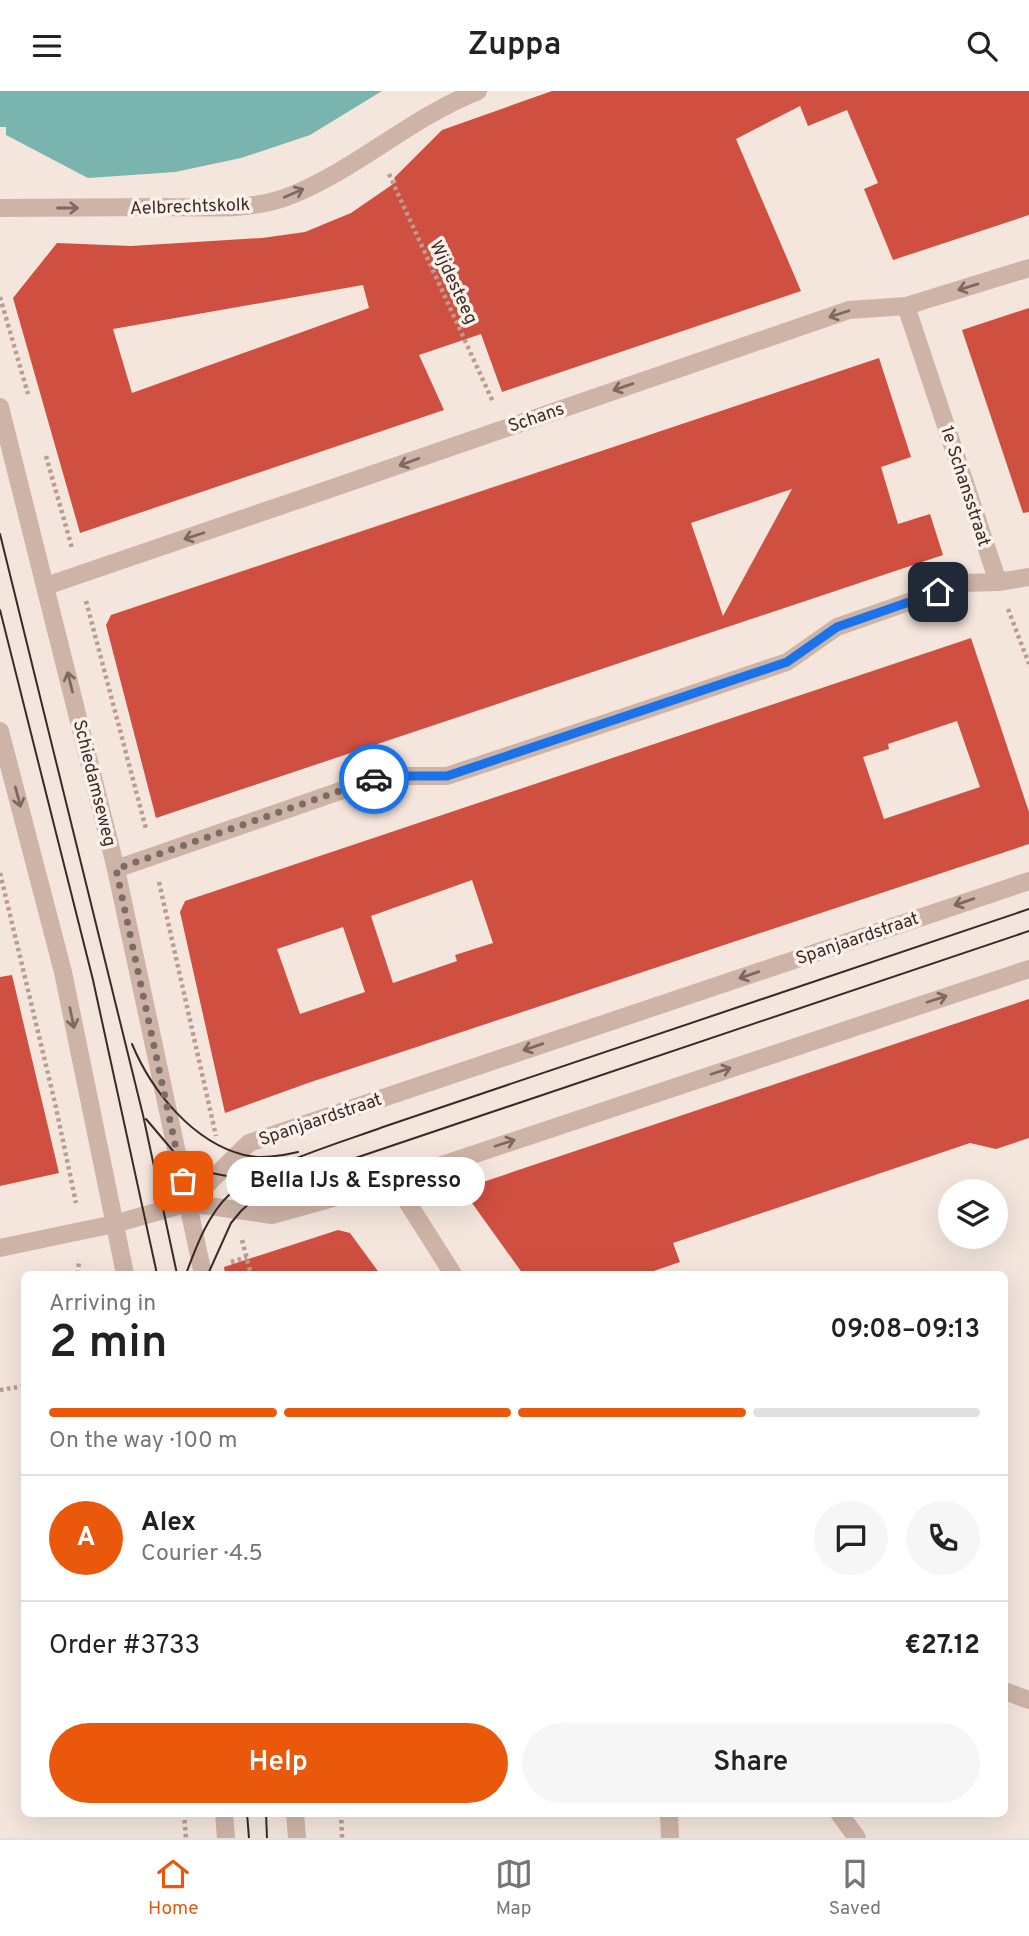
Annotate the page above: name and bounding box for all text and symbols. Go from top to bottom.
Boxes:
text: Zuppa [468,26,561,66]
icon: menu [28,27,66,65]
icon: search [963,27,1001,65]
one-way arrow [283,186,304,199]
street label: Aelbrechtskolk [130,194,251,221]
one-way arrow [56,201,79,215]
street label: Wijdesteeg [423,237,482,328]
one-way arrow [957,282,979,294]
one-way arrow [828,309,850,321]
one-way arrow [613,382,635,394]
street label: Schans [505,398,568,439]
street label: 1e Schansstraat [934,423,995,550]
one-way arrow [398,457,420,469]
one-way arrow [183,531,205,544]
pin [908,562,968,622]
icon: home [919,573,957,611]
one-way arrow [63,671,76,694]
street label: Schiedamseweg [67,718,120,849]
courier [339,744,409,814]
icon: car [355,760,393,798]
one-way arrow [12,785,25,808]
one-way arrow [954,897,976,909]
street label: Spanjaardstraat [793,908,922,971]
one-way arrow [738,970,760,982]
one-way arrow [925,992,947,1005]
one-way arrow [66,1006,80,1029]
one-way arrow [522,1041,544,1054]
one-way arrow [709,1064,731,1077]
street label: Spanjaardstraat [256,1089,385,1152]
one-way arrow [494,1136,516,1149]
pin [153,1151,213,1211]
callout: Bella IJs & Espresso [225,1157,484,1205]
icon: bag [164,1162,202,1200]
text: Bella IJs & Espresso [250,1167,461,1196]
map controls [938,1179,1008,1249]
button: layers [938,1179,1008,1249]
text: Arriving in [49,1290,156,1319]
text: 09:08–09:13 [830,1314,980,1347]
text: 2 min [49,1315,168,1374]
text: On the way · 100 m [49,1427,238,1456]
button: chat [814,1501,888,1575]
button: phone [906,1501,980,1575]
text: Alex [141,1507,196,1540]
text: A [77,1522,95,1555]
text: Courier · 4.5 [141,1540,263,1569]
text: Order #3733 [49,1630,200,1663]
text: €27.12 [905,1630,980,1663]
button: Help [49,1723,508,1803]
button: Share [522,1723,980,1803]
tab: Home [148,1855,199,1921]
tab: Map [495,1855,533,1921]
tab: Saved [829,1855,881,1921]

